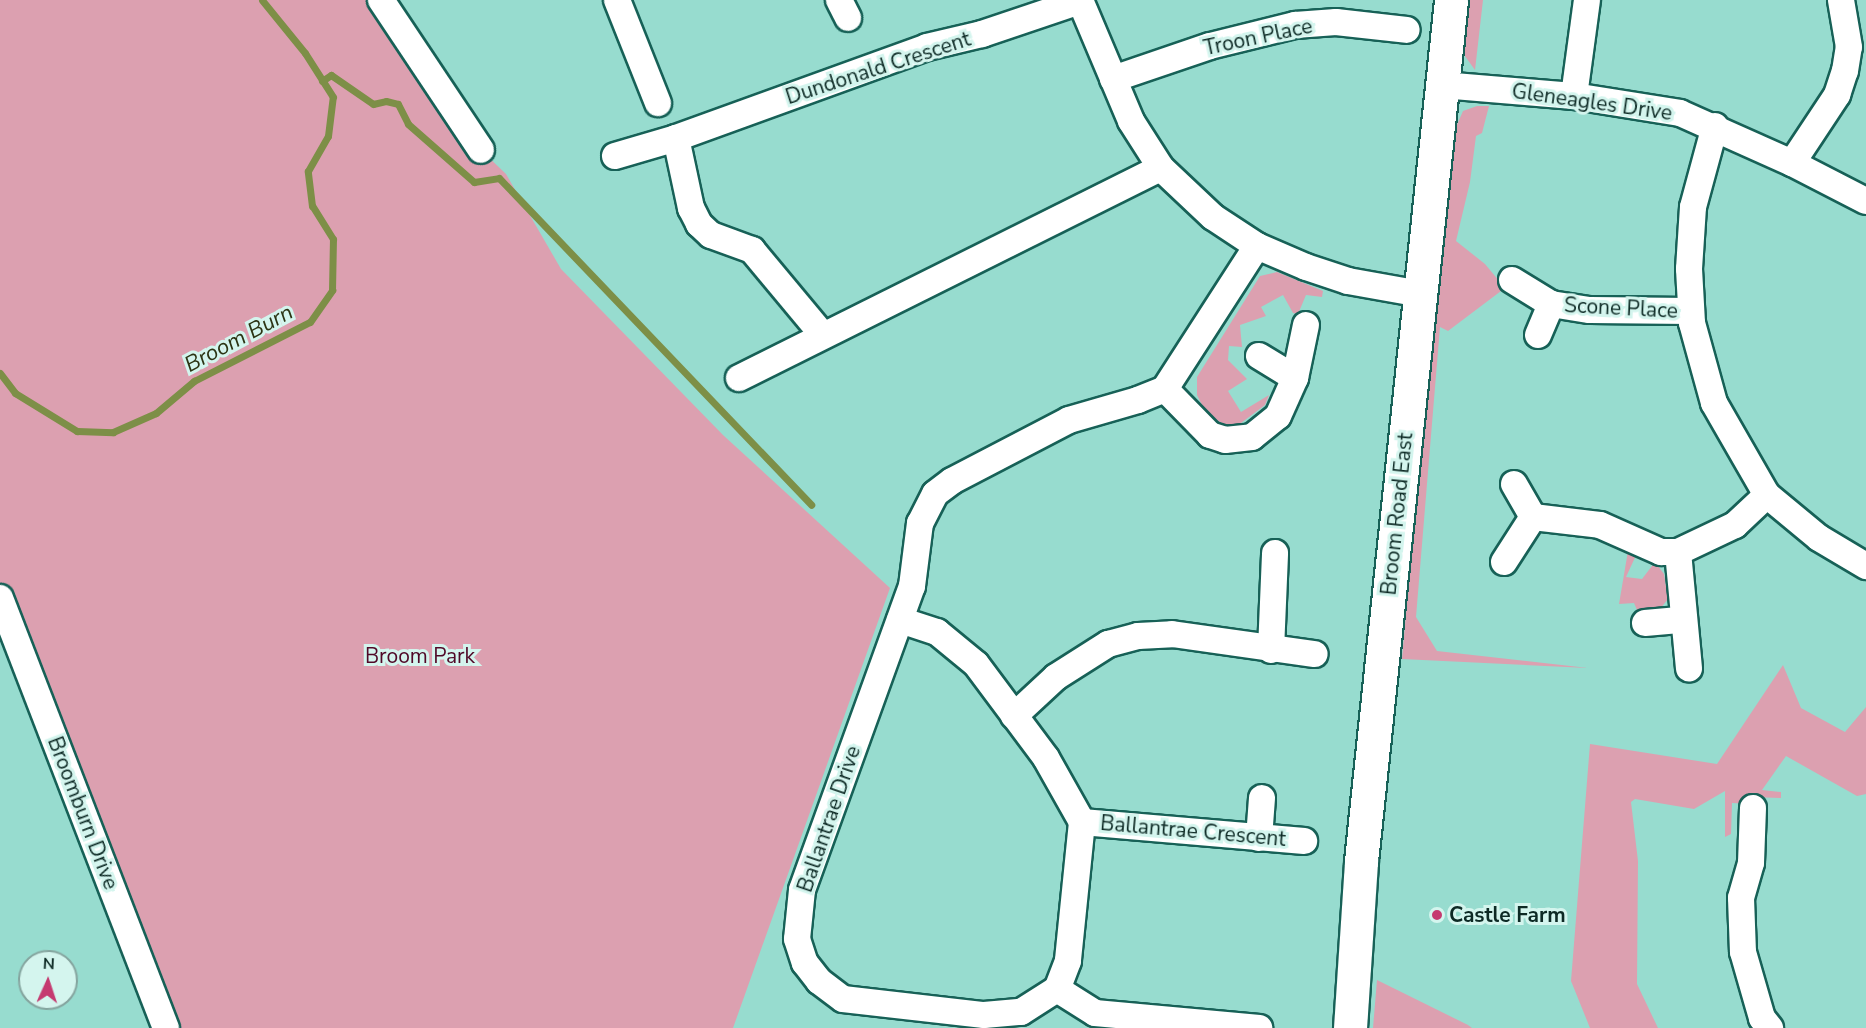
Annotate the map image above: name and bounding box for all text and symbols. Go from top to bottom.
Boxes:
street label: Troon Place [1201,13,1315,61]
street label: Dundonald Crescent [782,26,974,110]
street label: Gleneagles Drive [1510,78,1674,126]
street label: Scone Place [1563,292,1679,324]
water label: Broom Burn [180,299,298,379]
street label: Broom Road East [1376,432,1418,596]
park label: Broom Park [365,643,475,669]
street label: Broomburn Drive [42,733,124,893]
street label: Ballantrae Drive [792,743,866,895]
street label: Ballantrae Crescent [1099,810,1287,852]
place label: Castle Farm [1449,902,1566,928]
marker: Castle Farm [1430,908,1444,922]
north arrow [18,950,78,1010]
text: N [42,953,55,975]

